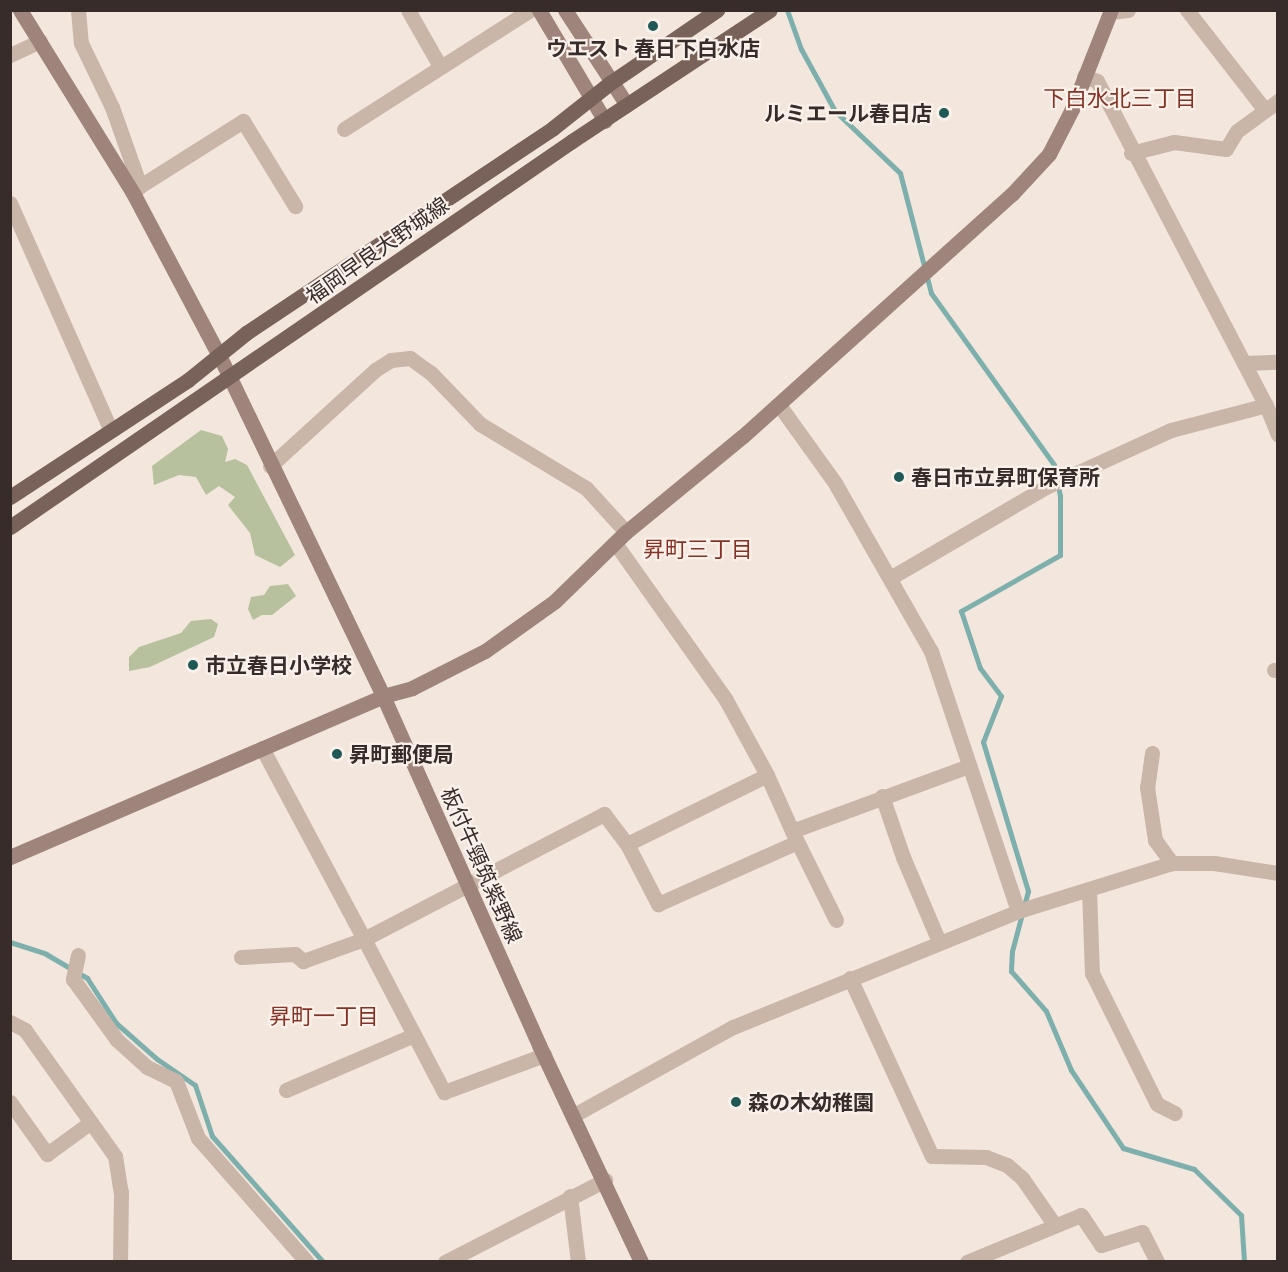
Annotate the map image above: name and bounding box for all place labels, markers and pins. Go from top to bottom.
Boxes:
marker: ウエスト 春日下白水店 [646,19,660,33]
place label: ウエスト 春日下白水店 [546,35,760,61]
place label: ルミエール春日店 [764,100,932,126]
marker: ルミエール春日店 [937,106,951,120]
place label: 春日市立昇町保育所 [911,464,1100,490]
marker: 春日市立昇町保育所 [892,470,906,484]
place label: 市立春日小学校 [205,652,352,678]
marker: 市立春日小学校 [186,658,200,672]
place label: 昇町郵便局 [349,741,454,767]
marker: 昇町郵便局 [330,747,344,761]
place label: 森の木幼稚園 [748,1089,874,1115]
marker: 森の木幼稚園 [729,1095,743,1109]

